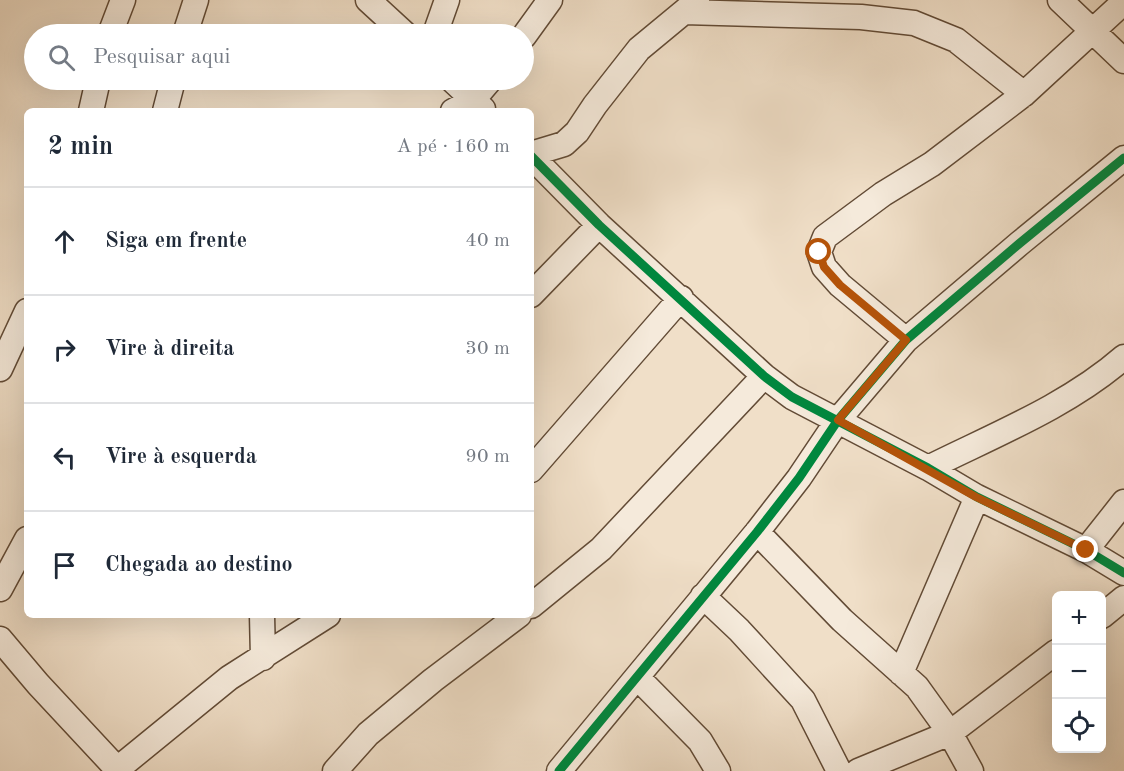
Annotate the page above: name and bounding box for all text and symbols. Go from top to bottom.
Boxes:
search box [24,24,534,90]
icon: search [45,41,78,74]
text: Pesquisar aqui [93,46,230,68]
text: 2 min [48,134,113,160]
text: A pé · 160 m [396,137,510,157]
icon: ahead [48,225,81,258]
text: Siga em frente [105,230,247,252]
text: 40 m [465,231,510,251]
route start [805,238,831,264]
icon: right [48,333,81,366]
text: Vire à direita [105,338,235,360]
text: 30 m [465,339,510,359]
icon: left [48,441,81,474]
text: Vire à esquerda [105,446,257,468]
text: 90 m [465,447,510,467]
route end [1072,536,1098,562]
icon: arrive [48,549,81,582]
text: Chegada ao destino [105,554,293,576]
map controls [1052,591,1106,753]
button: + [1052,591,1106,645]
button: − [1052,645,1106,699]
button: locate [1052,699,1106,753]

